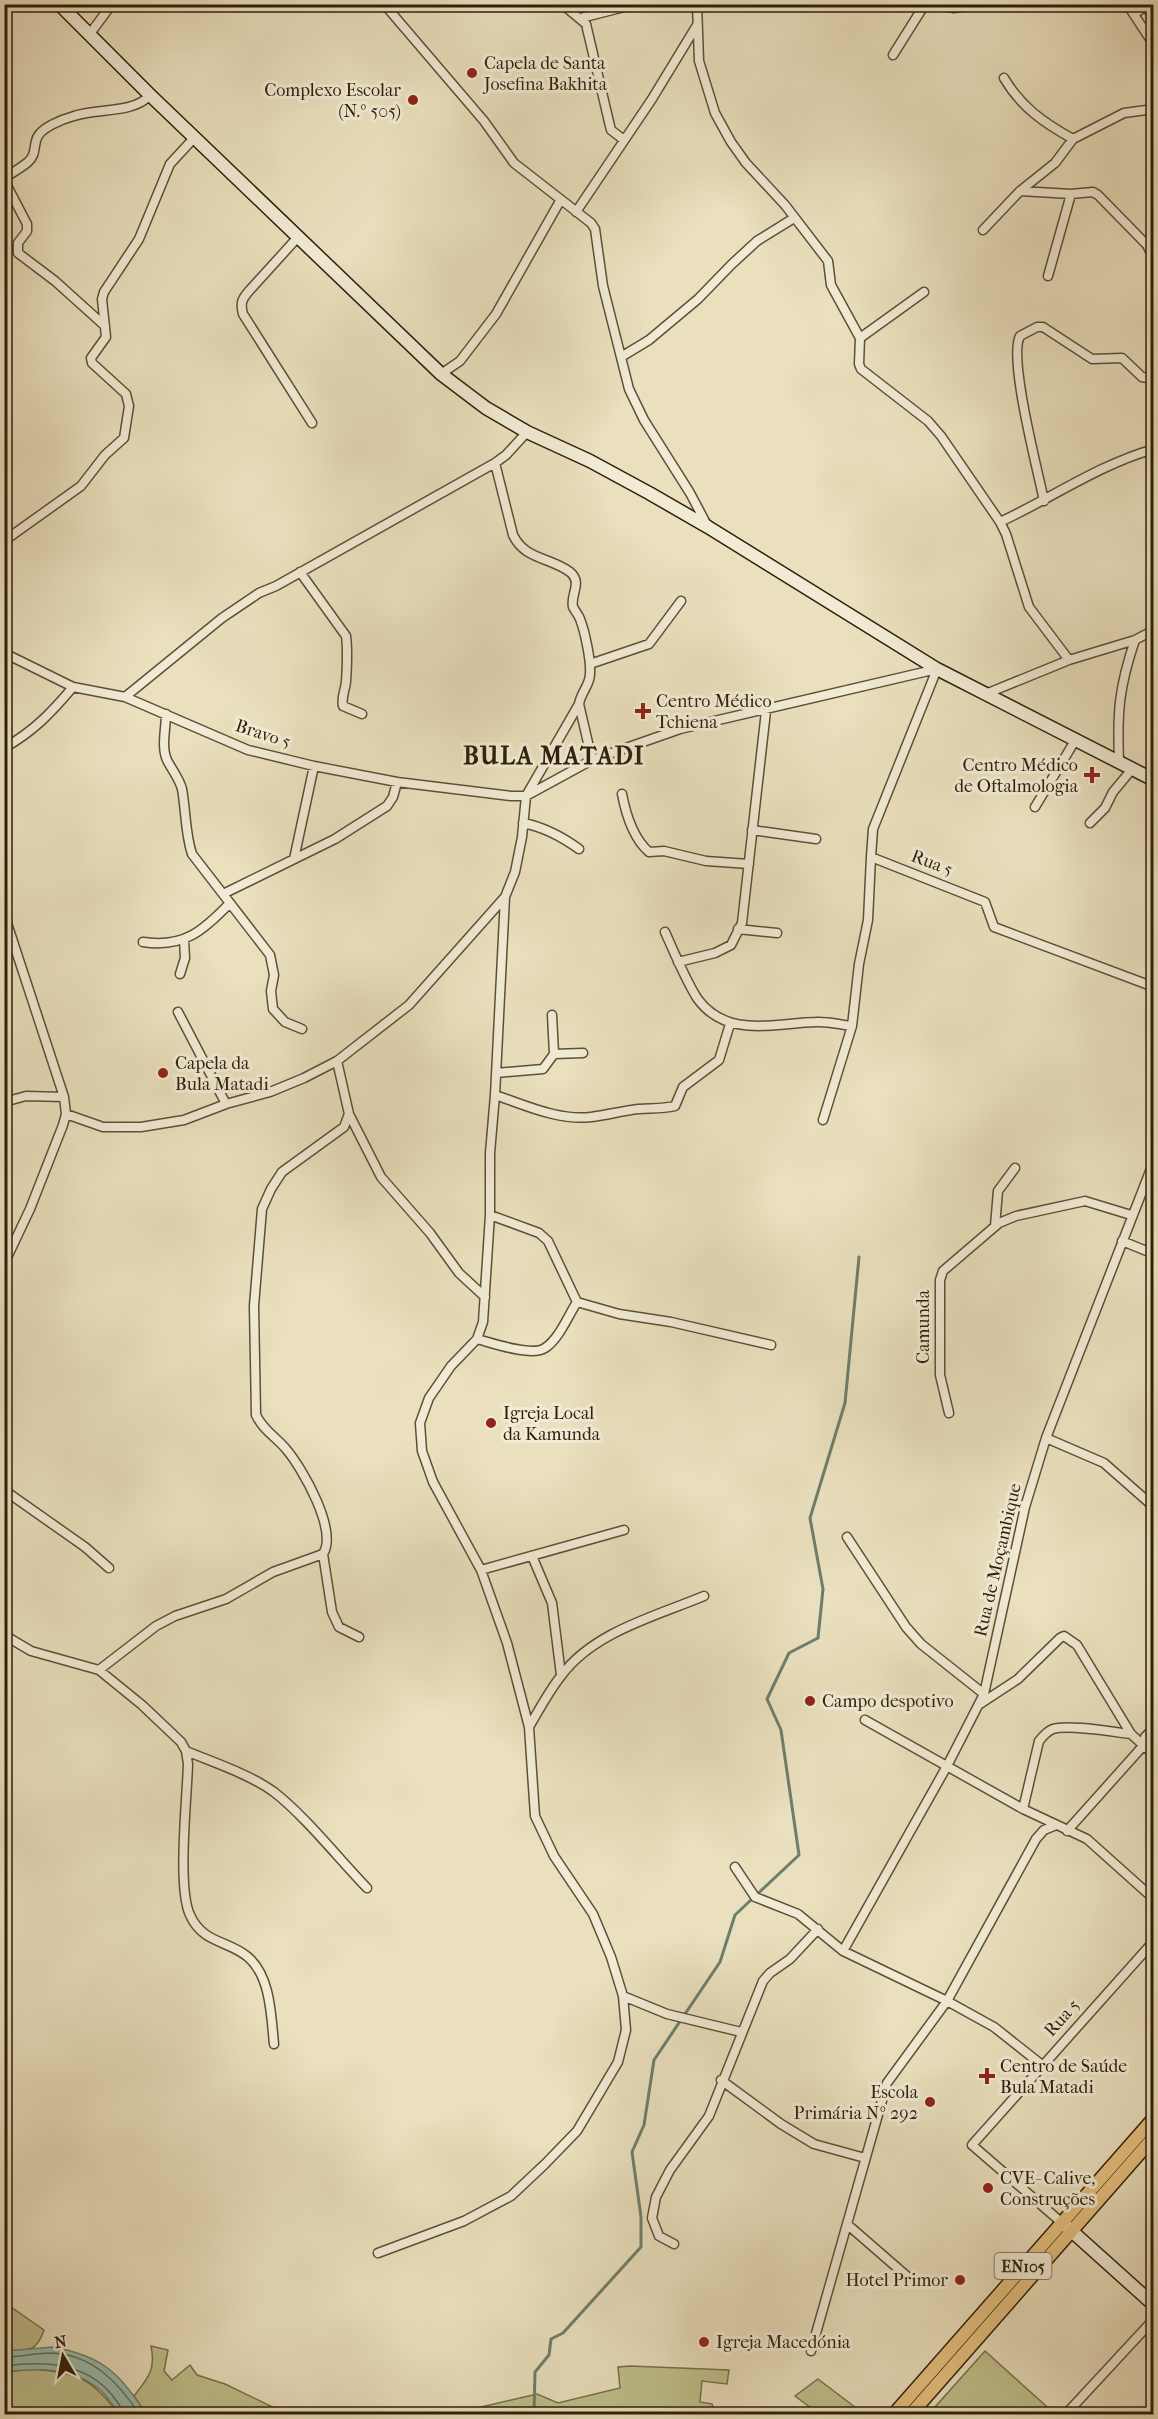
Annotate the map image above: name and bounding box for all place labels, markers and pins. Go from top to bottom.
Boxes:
place label: Capela de Santa Josefina Bakhita [482,53,608,95]
marker: Capela de Santa Josefina Bakhita [465,66,479,80]
place label: Complexo Escolar (N.º 505) [264,80,401,122]
marker: Complexo Escolar (N.º 505) [406,93,420,107]
place label: Centro Médico Tchiena [656,691,772,733]
marker: Centro Médico Tchiena [634,702,652,720]
place label: Centro Médico de Oftalmologia [954,755,1079,797]
marker: Centro Médico de Oftalmologia [1083,766,1101,784]
place label: Capela da Bula Matadi [175,1053,269,1095]
marker: Capela da Bula Matadi [156,1066,170,1080]
place label: Igreja Local da Kamunda [503,1403,601,1445]
marker: Igreja Local da Kamunda [484,1416,498,1430]
place label: Campo despotivo [822,1691,954,1712]
marker: Campo despotivo [803,1694,817,1708]
place label: Centro de Saúde Bula Matadi [1000,2056,1127,2098]
marker: Centro de Saúde Bula Matadi [978,2067,996,2085]
place label: Escola Primária Nº 292 [794,2082,919,2124]
marker: Escola Primária Nº 292 [923,2095,937,2109]
place label: CVE- Calive, Construções [1000,2168,1095,2210]
marker: CVE- Calive, Construções [981,2181,995,2195]
place label: Hotel Primor [845,2270,948,2291]
marker: Hotel Primor [953,2273,967,2287]
place label: Igreja Macedónia [716,2332,851,2353]
marker: Igreja Macedónia [697,2335,711,2349]

